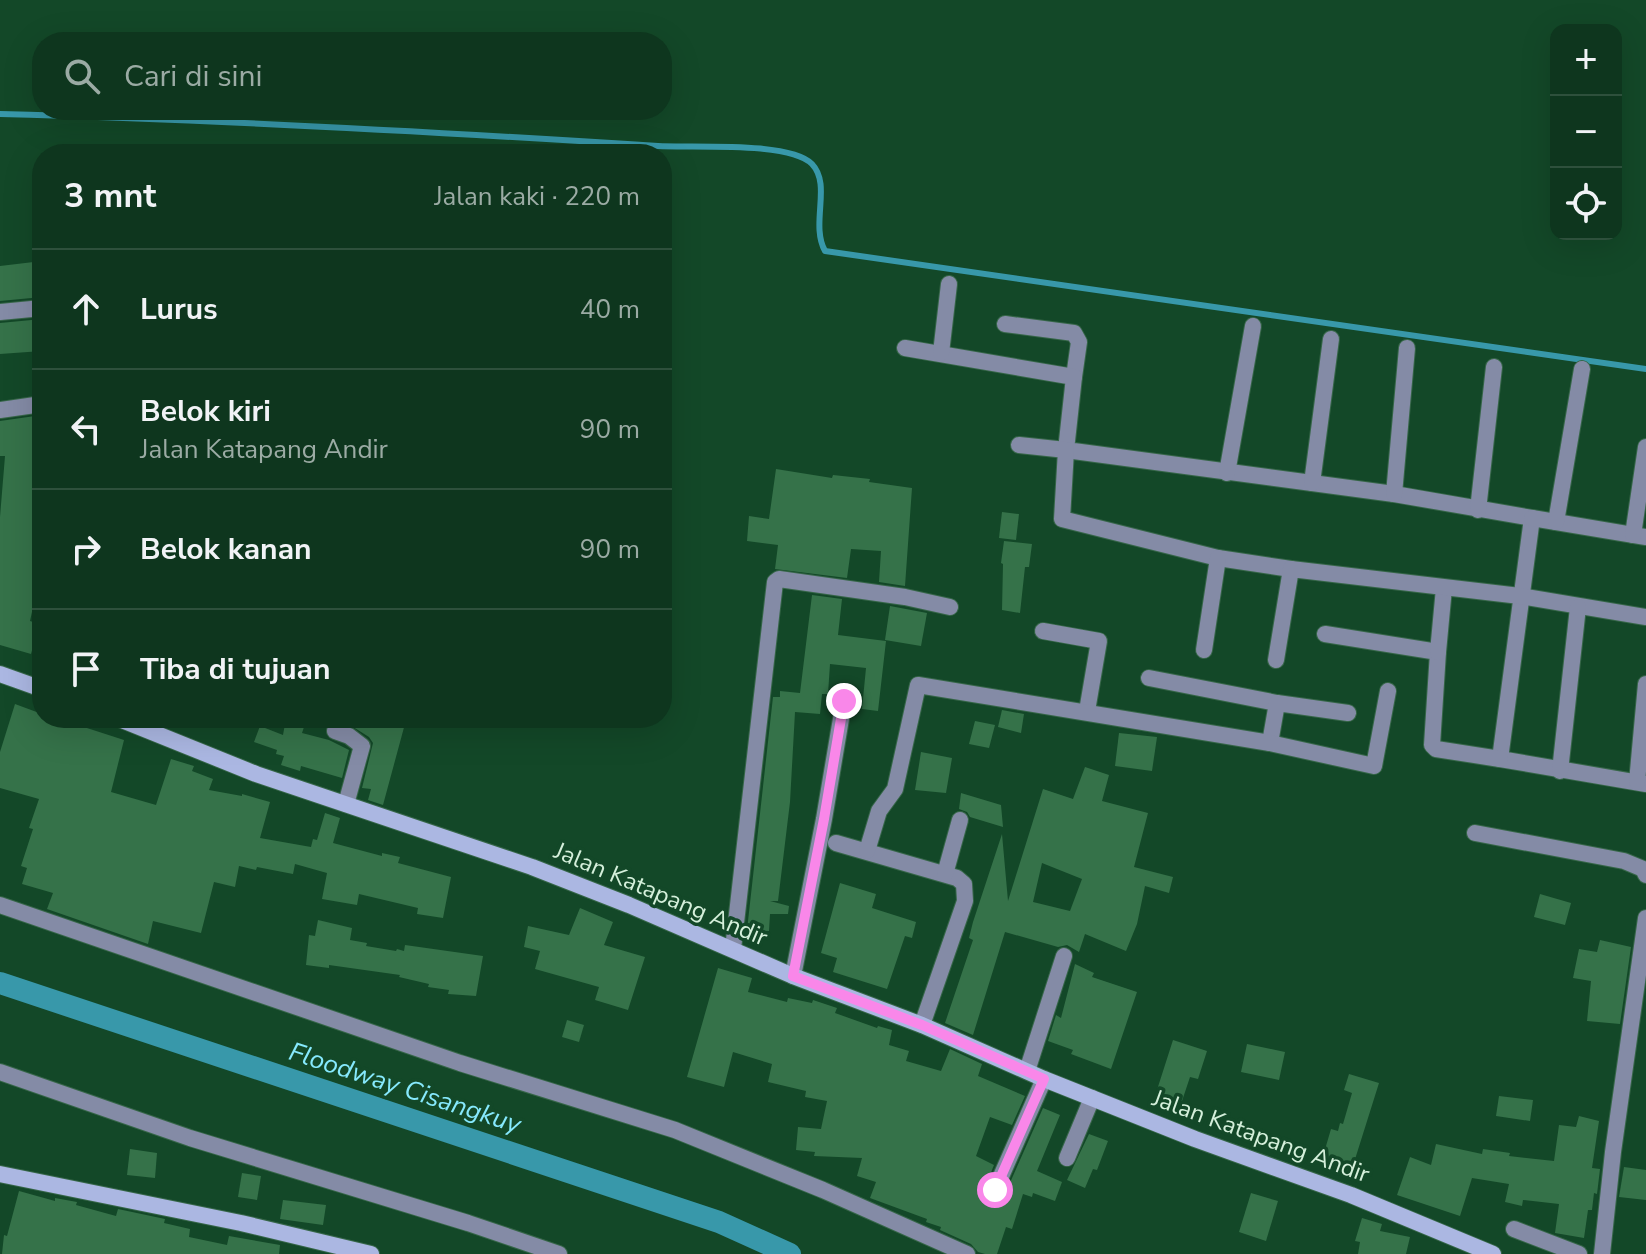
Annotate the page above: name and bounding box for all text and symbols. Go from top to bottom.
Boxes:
map controls [1550,24,1622,240]
button: + [1550,24,1622,96]
search box [32,32,672,120]
icon: search [60,54,104,98]
text: Cari di sini [124,56,263,97]
button: − [1550,96,1622,168]
button: locate [1550,168,1622,240]
text: 3 mnt [64,173,156,219]
text: Jalan kaki · 220 m [434,179,640,214]
icon: ahead [64,287,108,331]
text: Lurus [140,289,218,330]
text: 40 m [580,292,640,327]
text: Belok kiri [140,391,271,432]
icon: left [64,407,108,451]
text: 90 m [580,412,640,447]
text: Jalan Katapang Andir [140,432,388,467]
icon: right [64,527,108,571]
text: Belok kanan [140,529,312,570]
text: 90 m [580,532,640,567]
icon: arrive [64,647,108,691]
text: Tiba di tujuan [140,649,331,690]
route end [826,683,862,719]
street label: Jalan Katapang Andir [549,834,773,954]
water label: Floodway Cisangkuy [285,1034,527,1143]
street label: Jalan Katapang Andir [1147,1081,1374,1190]
route start [977,1172,1013,1208]

